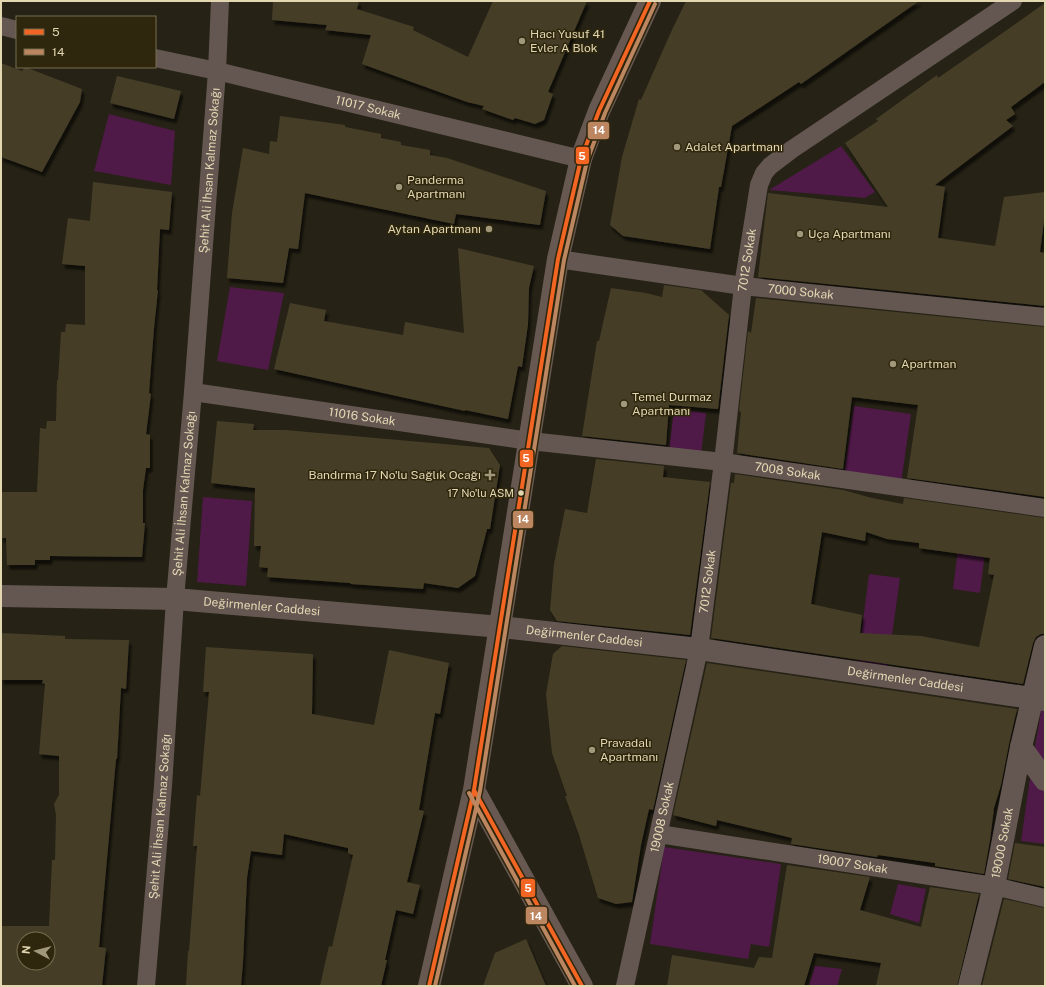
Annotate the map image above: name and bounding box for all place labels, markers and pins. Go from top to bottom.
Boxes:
place label: Hacı Yusuf 41 Evler A Blok [530,27,605,55]
marker: Hacı Yusuf 41 Evler A Blok [517,36,527,46]
place label: Adalet Apartmanı [685,140,783,154]
marker: Adalet Apartmanı [672,142,682,152]
place label: Panderma Apartmanı [407,173,465,201]
marker: Panderma Apartmanı [394,182,404,192]
place label: Aytan Apartmanı [387,222,481,236]
marker: Aytan Apartmanı [484,224,494,234]
place label: Uça Apartmanı [808,227,891,241]
marker: Uça Apartmanı [795,229,805,239]
place label: Apartman [901,357,956,371]
marker: Apartman [888,359,898,369]
place label: Temel Durmaz Apartmanı [632,390,712,418]
marker: Temel Durmaz Apartmanı [619,399,629,409]
place label: Bandırma 17 No'lu Sağlık Ocağı [308,468,481,482]
marker: Bandırma 17 No'lu Sağlık Ocağı [484,469,496,481]
place label: 17 No'lu ASM [447,487,514,499]
marker: 17 No'lu ASM [516,488,526,498]
place label: Pravadalı Apartmanı [600,736,658,764]
marker: Pravadalı Apartmanı [587,745,597,755]

